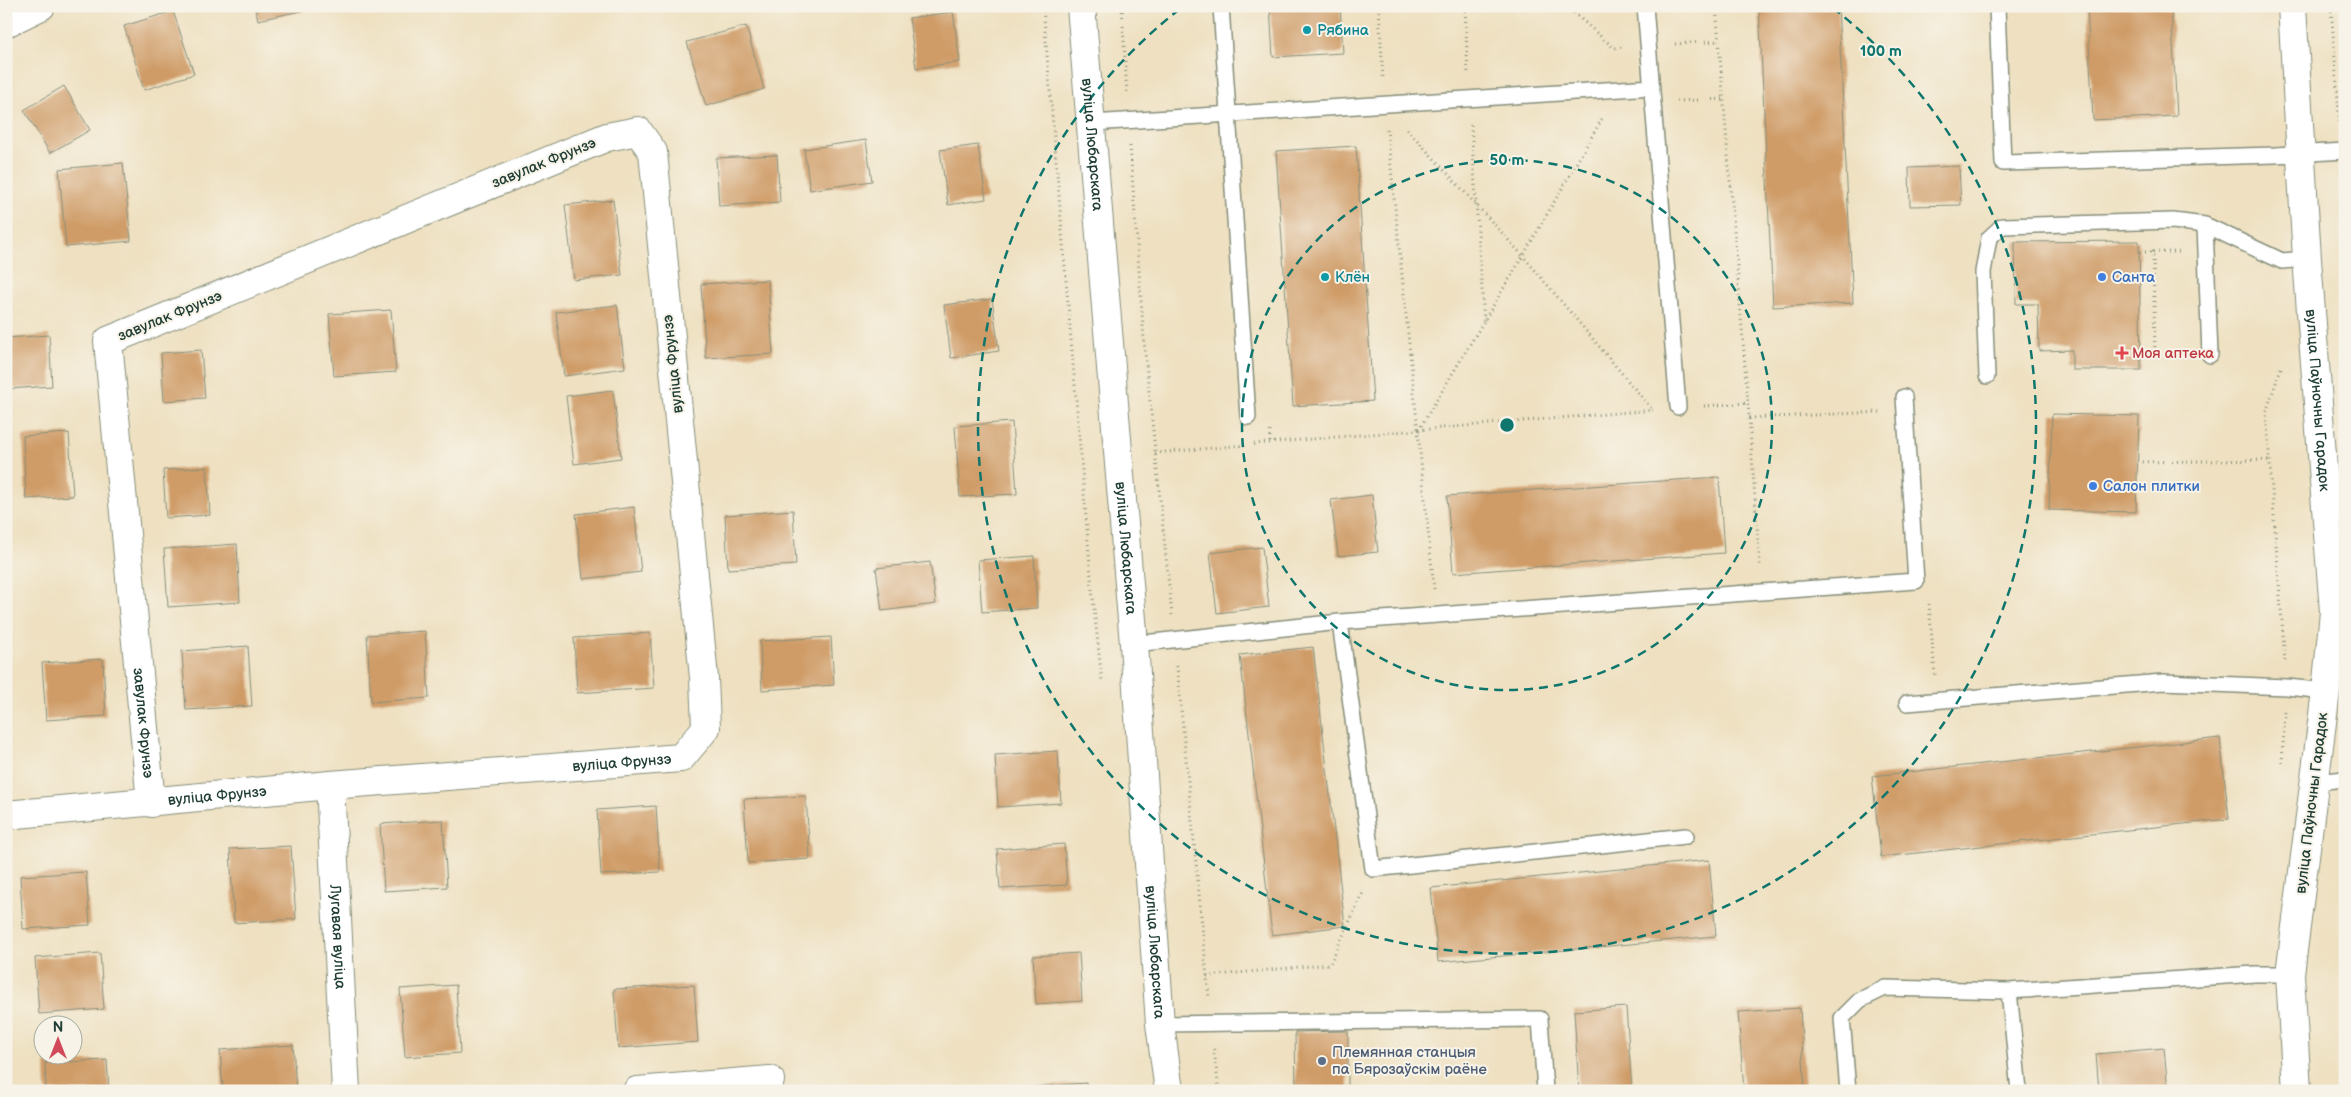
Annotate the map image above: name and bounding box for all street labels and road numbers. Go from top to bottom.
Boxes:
street label: вуліца Любарскага [1078,77,1108,212]
street label: завулак Фрунзэ [489,133,599,193]
street label: завулак Фрунзэ [115,286,225,346]
street label: вуліца Паўночны Гарадок [2301,308,2334,492]
street label: вуліца Фрунзэ [658,313,688,414]
street label: вуліца Любарскага [1111,481,1141,616]
street label: завулак Фрунзэ [129,667,158,779]
street label: вуліца Паўночны Гарадок [2291,711,2333,895]
street label: вуліца Фрунзэ [572,749,672,776]
street label: вуліца Фрунзэ [167,781,268,809]
street label: Лугавая вуліца [326,883,350,990]
street label: вуліца Любарскага [1141,885,1169,1019]

